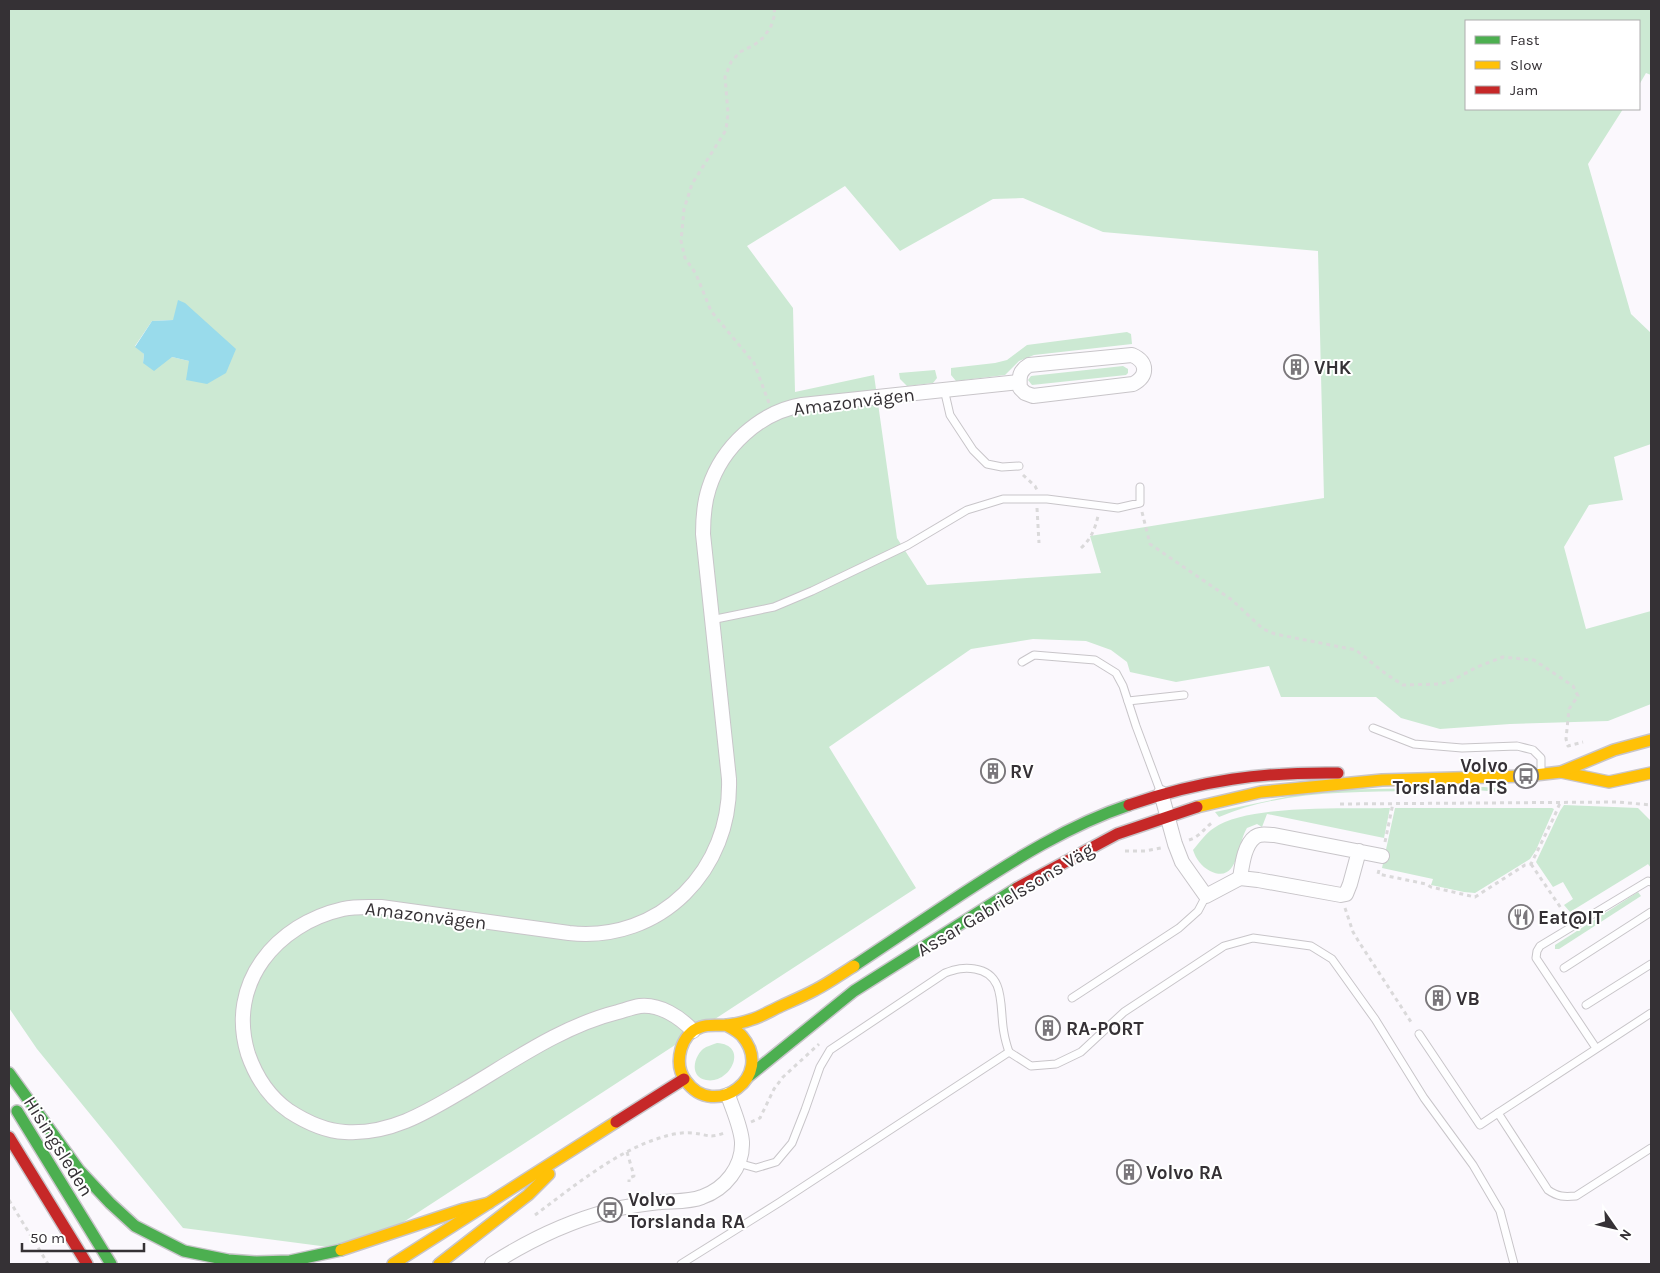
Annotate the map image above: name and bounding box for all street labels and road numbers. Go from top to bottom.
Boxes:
street label: Amazonvägen [792,384,916,420]
street label: Assar Gabrielssons Väg [913,838,1098,961]
street label: Amazonvägen [364,898,488,934]
street label: Hisingsleden [19,1092,98,1201]

